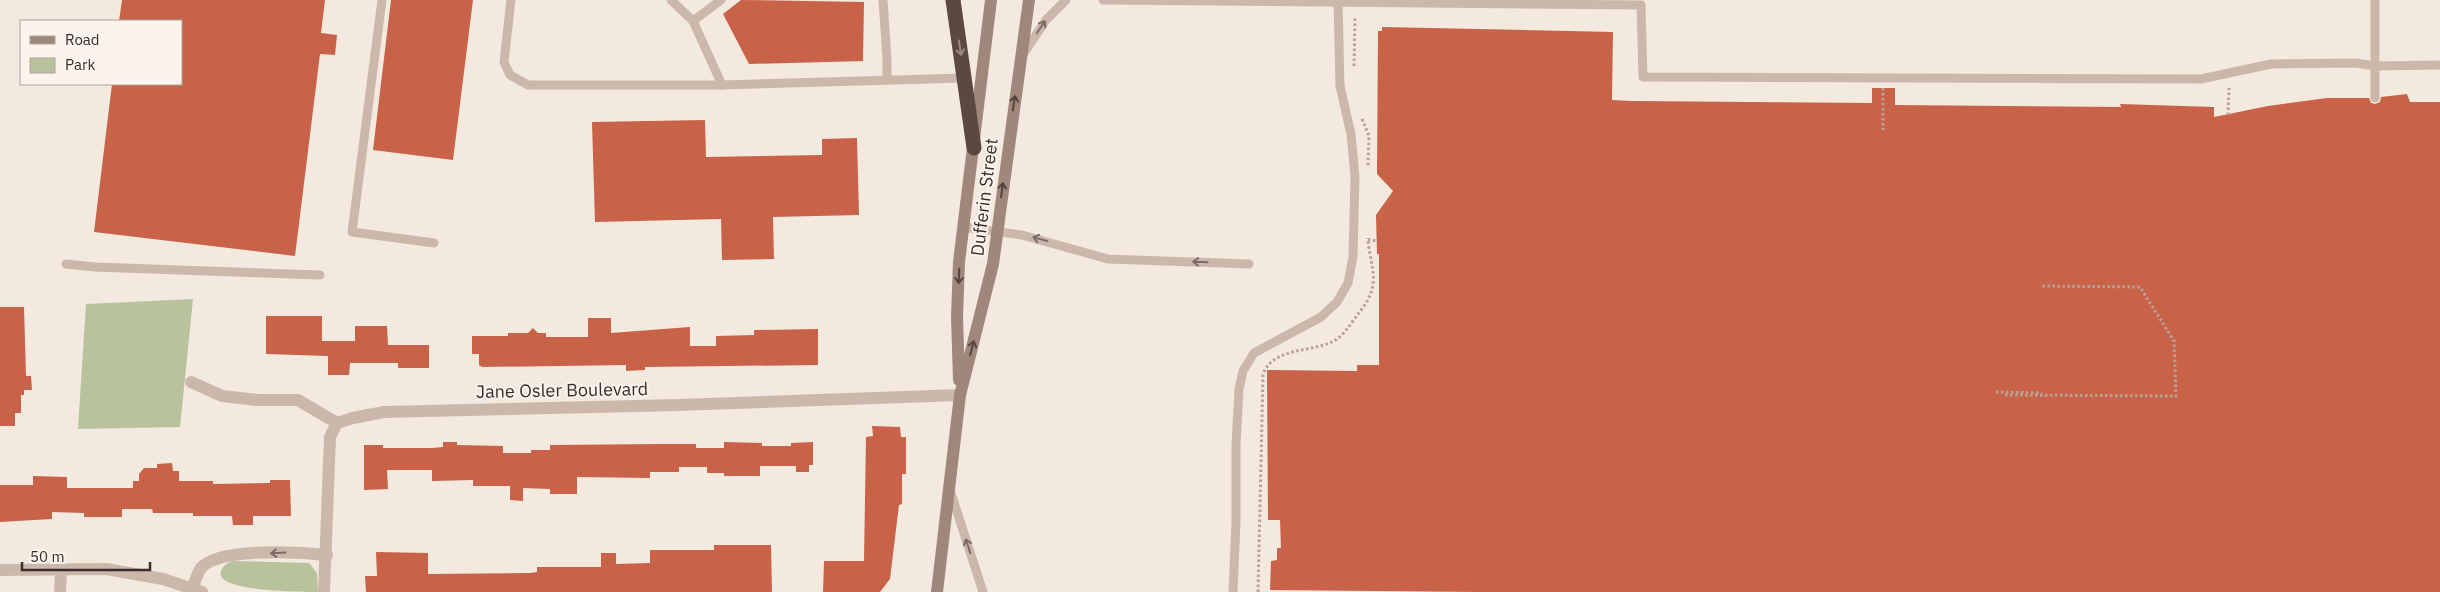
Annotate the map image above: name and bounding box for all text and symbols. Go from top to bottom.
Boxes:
legend [20,20,182,85]
one-way arrow [1036,20,1046,34]
text: Road [65,30,100,49]
one-way arrow [955,40,965,56]
text: Park [65,55,95,74]
one-way arrow [1009,95,1019,111]
street label: Dufferin Street [965,137,1003,257]
one-way arrow [997,182,1007,198]
one-way arrow [1033,234,1049,244]
one-way arrow [1192,257,1208,267]
one-way arrow [954,267,963,283]
one-way arrow [968,340,977,356]
street label: Jane Osler Boulevard [476,377,648,403]
one-way arrow [963,538,973,554]
scale bar [22,540,150,572]
text: 50 m [30,547,65,566]
one-way arrow [270,548,286,557]

